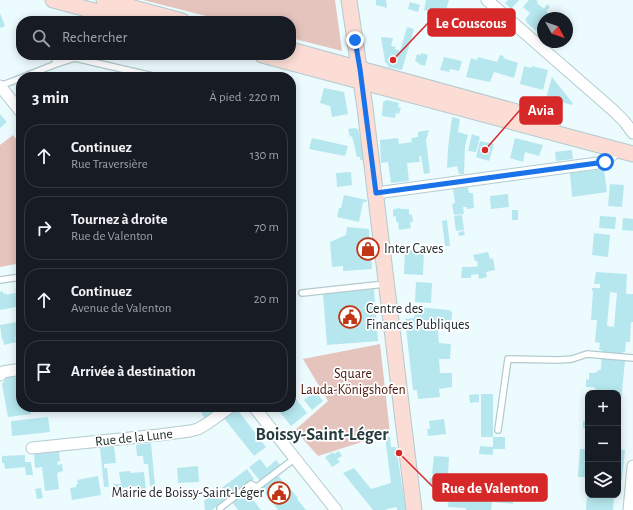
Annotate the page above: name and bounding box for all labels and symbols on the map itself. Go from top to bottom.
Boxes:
callout: Le Couscous [428,9,515,36]
north arrow [537,12,573,48]
text: Le Couscous [435,16,507,31]
route end [346,31,364,49]
callout: Avia [520,97,562,124]
text: Avia [528,103,554,118]
route start [596,153,614,171]
shop icon: Inter Caves [355,236,381,262]
place label: Inter Caves [384,242,443,256]
place label: Centre des Finances Publiques [366,302,470,332]
public building icon: Centre des Finances Publiques [337,304,363,330]
park label: Square Lauda-Königshofen [300,367,406,397]
district label: Boissy-Saint-Léger [256,426,389,444]
street label: Rue de la Lune [94,427,174,449]
callout: Rue de Valenton [433,474,547,501]
public building icon: Mairie de Boissy-Saint-Léger [266,480,292,506]
text: Rue de Valenton [441,481,539,496]
place label: Mairie de Boissy-Saint-Léger [111,486,264,500]

